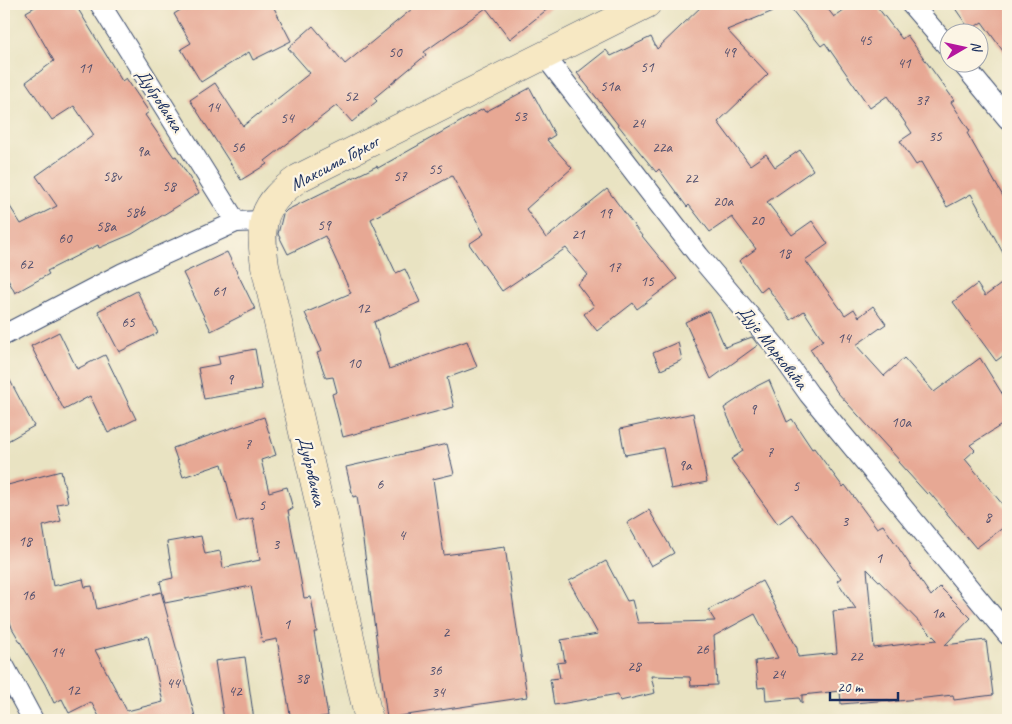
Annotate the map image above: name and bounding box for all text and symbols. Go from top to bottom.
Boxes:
north arrow [940,22,990,72]
house number: 45 [858,31,873,50]
text: N [967,40,986,54]
house number: 50 [388,43,403,62]
house number: 49 [722,43,737,62]
house number: 41 [897,54,912,73]
house number: 51 [640,58,655,77]
house number: 11 [78,59,93,78]
street label: Дубровачка [131,64,189,137]
house number: 51a [600,77,621,96]
house number: 52 [344,87,359,106]
house number: 37 [915,91,930,110]
house number: 14 [206,98,221,117]
house number: 53 [513,107,528,126]
house number: 54 [280,109,295,128]
house number: 24 [631,114,646,133]
house number: 35 [928,127,943,146]
street label: Максима Горког [286,129,384,196]
house number: 56 [231,138,246,157]
house number: 22a [652,138,673,157]
house number: 9a [136,142,151,161]
house number: 55 [428,160,443,179]
house number: 58v [103,167,123,186]
house number: 57 [393,167,408,186]
house number: 22 [684,169,699,188]
house number: 58 [162,177,177,196]
house number: 20a [713,192,734,211]
house number: 58b [125,203,146,222]
house number: 19 [598,204,613,223]
house number: 20 [750,211,765,230]
house number: 59 [317,216,332,235]
house number: 58a [96,217,117,236]
house number: 21 [571,225,586,244]
house number: 60 [58,229,73,248]
house number: 18 [777,244,792,263]
house number: 62 [19,255,34,274]
house number: 17 [607,258,622,277]
house number: 15 [640,272,655,291]
house number: 61 [212,282,227,301]
house number: 12 [356,299,371,318]
street label: Дује Марковића [733,301,813,394]
house number: 65 [121,313,136,332]
house number: 14 [837,329,852,348]
house number: 10 [347,354,362,373]
house number: 9 [227,370,235,389]
house number: 9 [750,400,758,419]
house number: 10a [891,413,912,432]
street label: Дубровачка [293,434,331,509]
house number: 7 [245,435,253,454]
house number: 7 [767,443,775,462]
house number: 9a [678,456,693,475]
house number: 6 [377,475,385,494]
house number: 5 [793,477,801,496]
house number: 5 [259,496,267,515]
house number: 8 [985,508,993,527]
house number: 3 [842,512,850,531]
house number: 4 [399,526,407,545]
house number: 18 [18,532,33,551]
house number: 3 [273,535,281,554]
house number: 1 [876,549,884,568]
house number: 16 [21,586,36,605]
house number: 1a [931,604,946,623]
house number: 1 [284,615,292,634]
house number: 2 [443,623,451,642]
house number: 26 [695,640,710,659]
house number: 14 [50,643,65,662]
house number: 22 [849,647,864,666]
house number: 28 [627,657,642,676]
house number: 36 [428,661,443,680]
house number: 24 [771,665,786,684]
house number: 38 [295,669,310,688]
scale bar [830,669,897,701]
house number: 44 [166,674,181,693]
text: 20 m [837,678,864,697]
house number: 12 [66,681,81,700]
house number: 42 [228,682,243,701]
house number: 34 [431,683,446,702]

